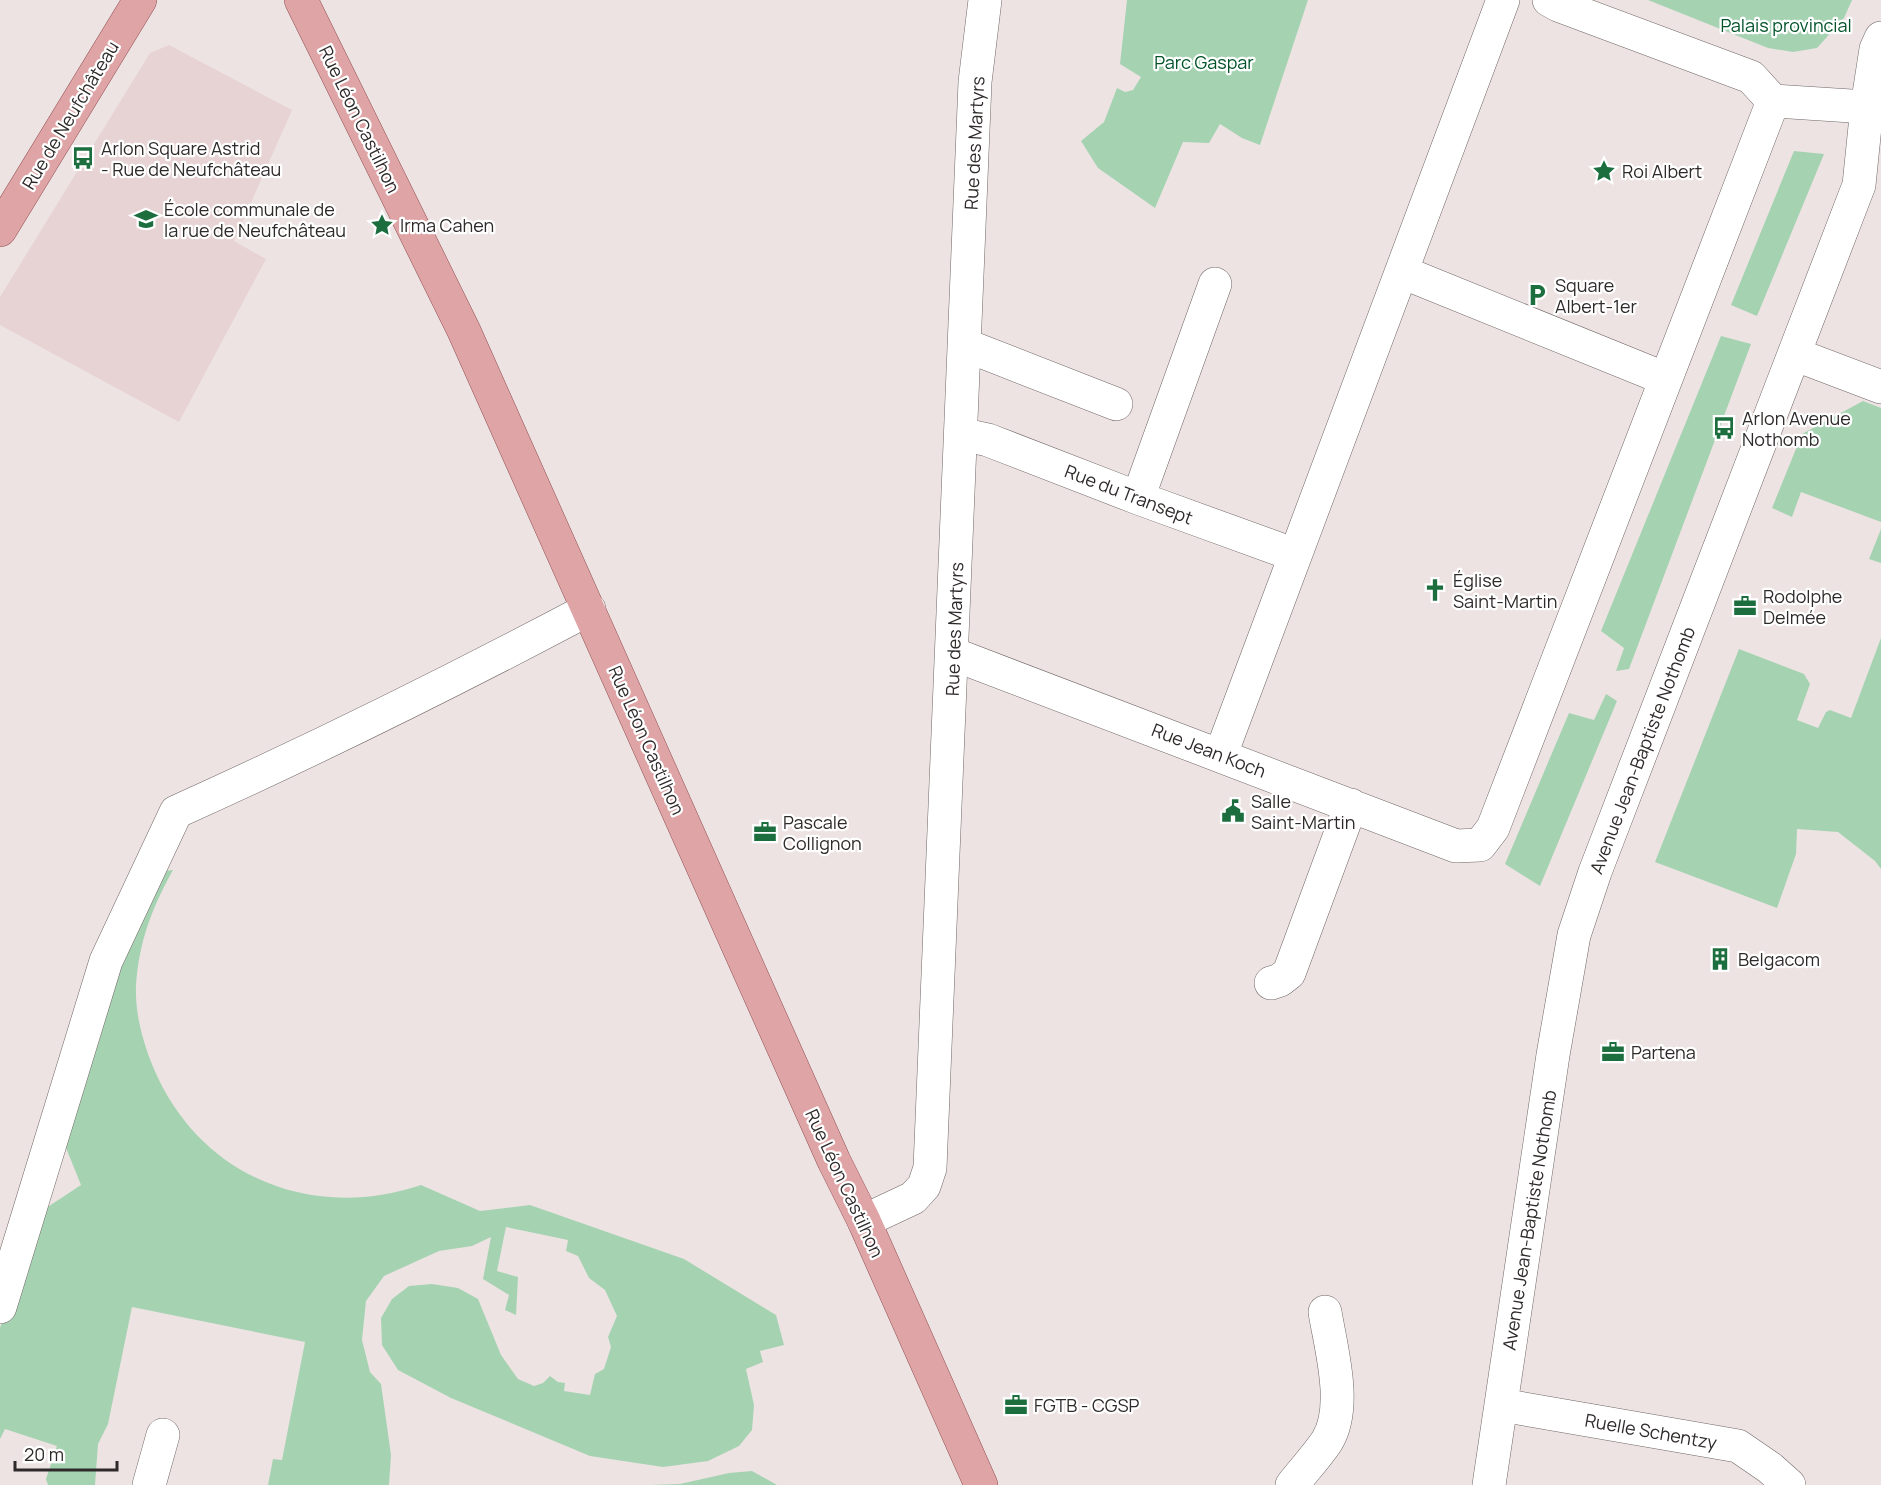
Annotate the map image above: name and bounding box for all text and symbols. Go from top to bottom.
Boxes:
park label: Palais provincial [1720,13,1852,37]
street label: Rue de Neufchâteau [16,36,124,194]
street label: Rue Léon Castilhon [314,41,406,197]
park label: Parc Gaspar [1154,50,1254,74]
street label: Rue des Martyrs [959,75,989,211]
place label: Arlon Square Astrid - Rue de Neufchâteau [101,136,281,181]
bus stop icon: Arlon Square Astrid - Rue de Neufchâteau [70,145,96,171]
place icon: Roi Albert [1591,158,1617,184]
place label: Roi Albert [1622,159,1702,183]
place label: École communale de la rue de Neufchâteau [164,197,346,242]
school or university icon: École communale de la rue de Neufchâteau [133,206,159,232]
place icon: Irma Cahen [369,212,395,238]
place label: Irma Cahen [400,213,494,237]
place label: Square Albert-1er [1555,273,1638,318]
parking icon: Square Albert-1er [1524,282,1550,308]
place label: Arlon Avenue Nothomb [1742,406,1851,451]
bus stop icon: Arlon Avenue Nothomb [1711,415,1737,441]
street label: Rue du Transept [1062,459,1196,529]
street label: Rue des Martyrs [940,562,968,696]
place label: Église Saint-Martin [1453,568,1557,613]
church icon: Église Saint-Martin [1422,577,1448,603]
place label: Rodolphe Delmée [1763,584,1842,629]
office icon: Rodolphe Delmée [1732,593,1758,619]
street label: Avenue Jean-Baptiste Nothomb [1584,623,1700,877]
street label: Rue Léon Castilhon [603,662,691,818]
street label: Rue Jean Koch [1148,717,1270,783]
place label: Salle Saint-Martin [1251,789,1355,834]
public building icon: Salle Saint-Martin [1220,798,1246,824]
place label: Pascale Collignon [783,810,862,855]
office icon: Pascale Collignon [752,819,778,845]
building icon: Belgacom [1707,946,1733,972]
place label: Belgacom [1738,947,1820,971]
office icon: Partena [1600,1039,1626,1065]
place label: Partena [1631,1040,1696,1064]
street label: Avenue Jean-Baptiste Nothomb [1497,1088,1561,1352]
street label: Rue Léon Castilhon [800,1105,890,1261]
office icon: FGTB - CGSP [1003,1392,1029,1418]
place label: FGTB - CGSP [1034,1393,1140,1417]
street label: Ruelle Schentzy [1583,1408,1719,1455]
scale bar [15,1434,117,1472]
text: 20 m [24,1442,64,1466]

